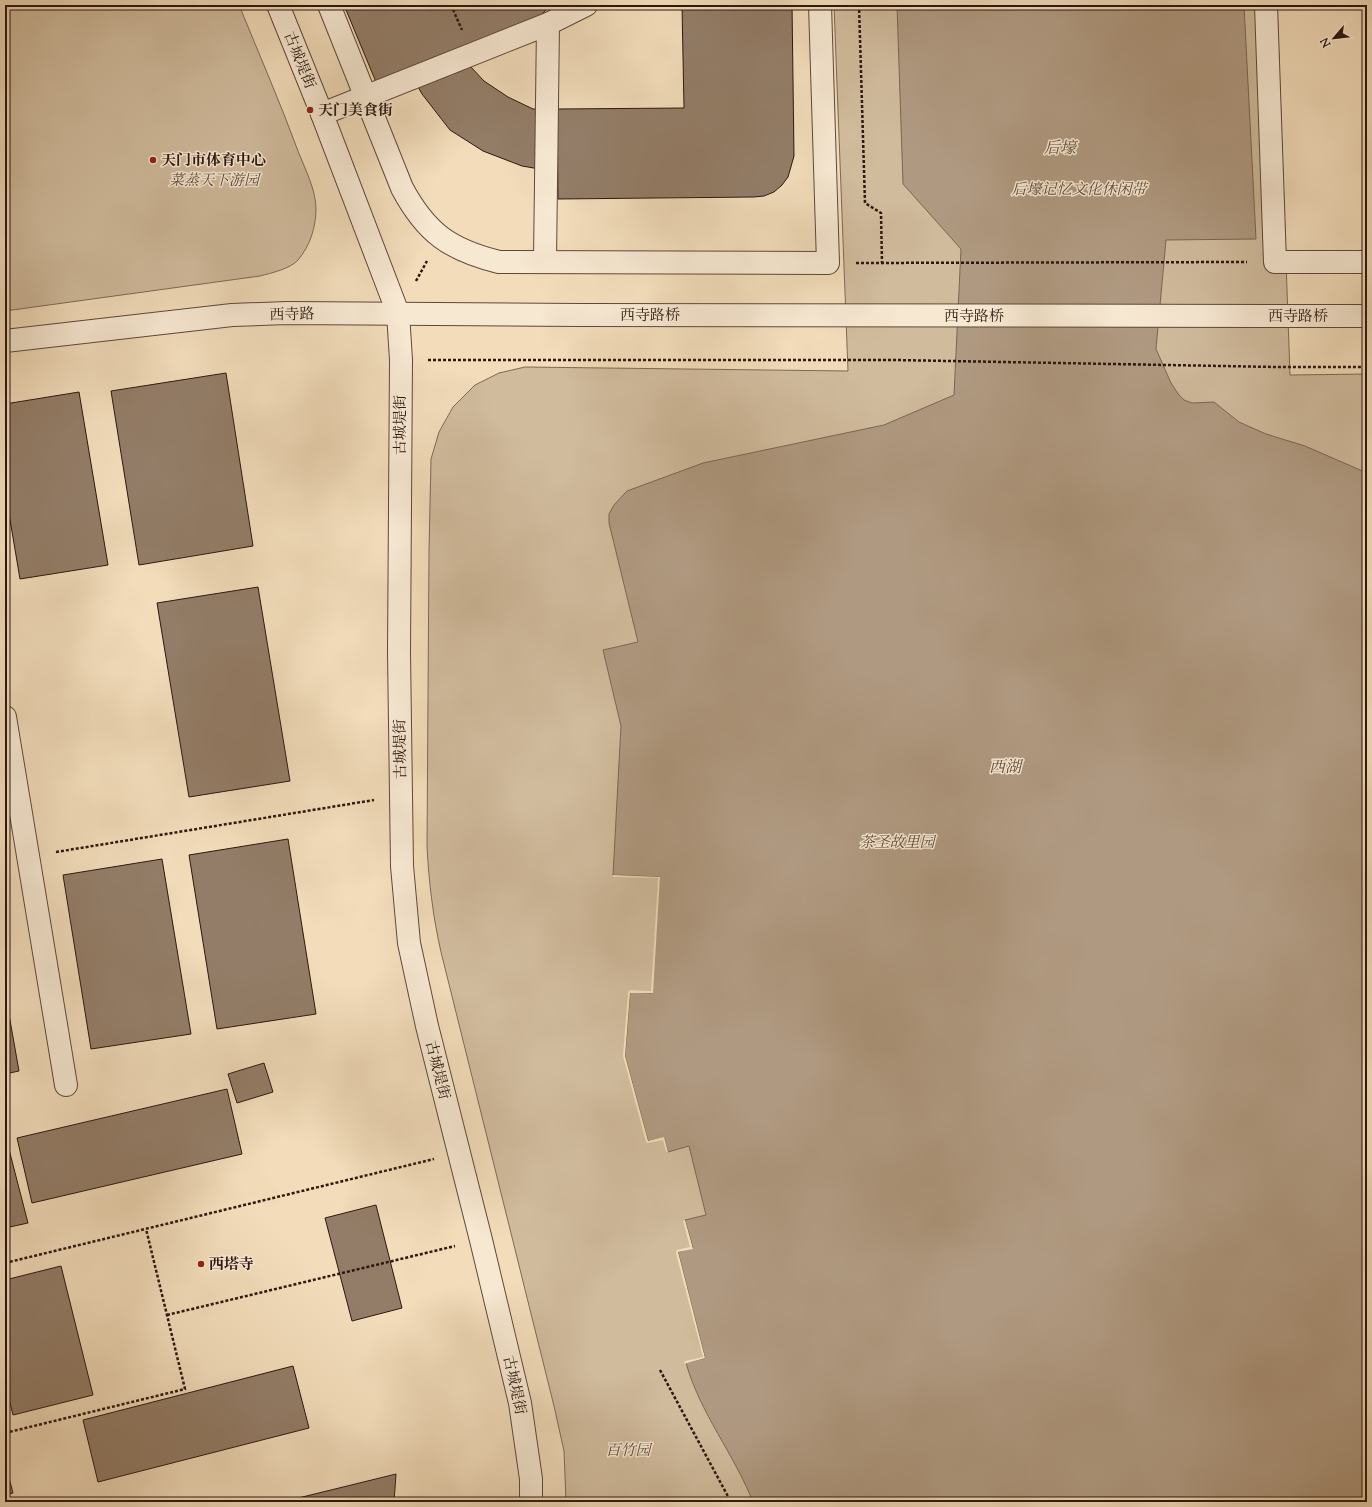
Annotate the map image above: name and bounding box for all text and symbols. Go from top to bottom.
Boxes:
north arrow [1314,18,1354,58]
street label: 古城堤街 [278,29,320,92]
text: N [1317,34,1336,51]
place label: 天门美食街 [318,101,393,122]
marker: 天门美食街 [305,105,315,115]
water label: 后壕 [1044,138,1079,161]
place label: 天门市体育中心 [161,151,266,172]
marker: 天门市体育中心 [148,155,158,165]
park label: 菜蒸天下游园 [169,171,261,192]
park label: 后壕记忆文化休闲带 [1011,180,1149,201]
street label: 西寺路 [269,305,315,326]
street label: 西寺路桥 [620,306,680,327]
street label: 西寺路桥 [944,307,1004,328]
street label: 西寺路桥 [1268,307,1328,328]
street label: 古城堤街 [391,395,412,455]
street label: 古城堤街 [390,719,413,779]
water label: 西湖 [989,757,1024,780]
park label: 茶圣故里园 [859,833,936,854]
street label: 古城堤街 [419,1039,454,1102]
place label: 西塔寺 [209,1255,254,1276]
marker: 西塔寺 [196,1259,206,1269]
street label: 古城堤街 [497,1354,530,1417]
park label: 百竹园 [605,1441,652,1462]

